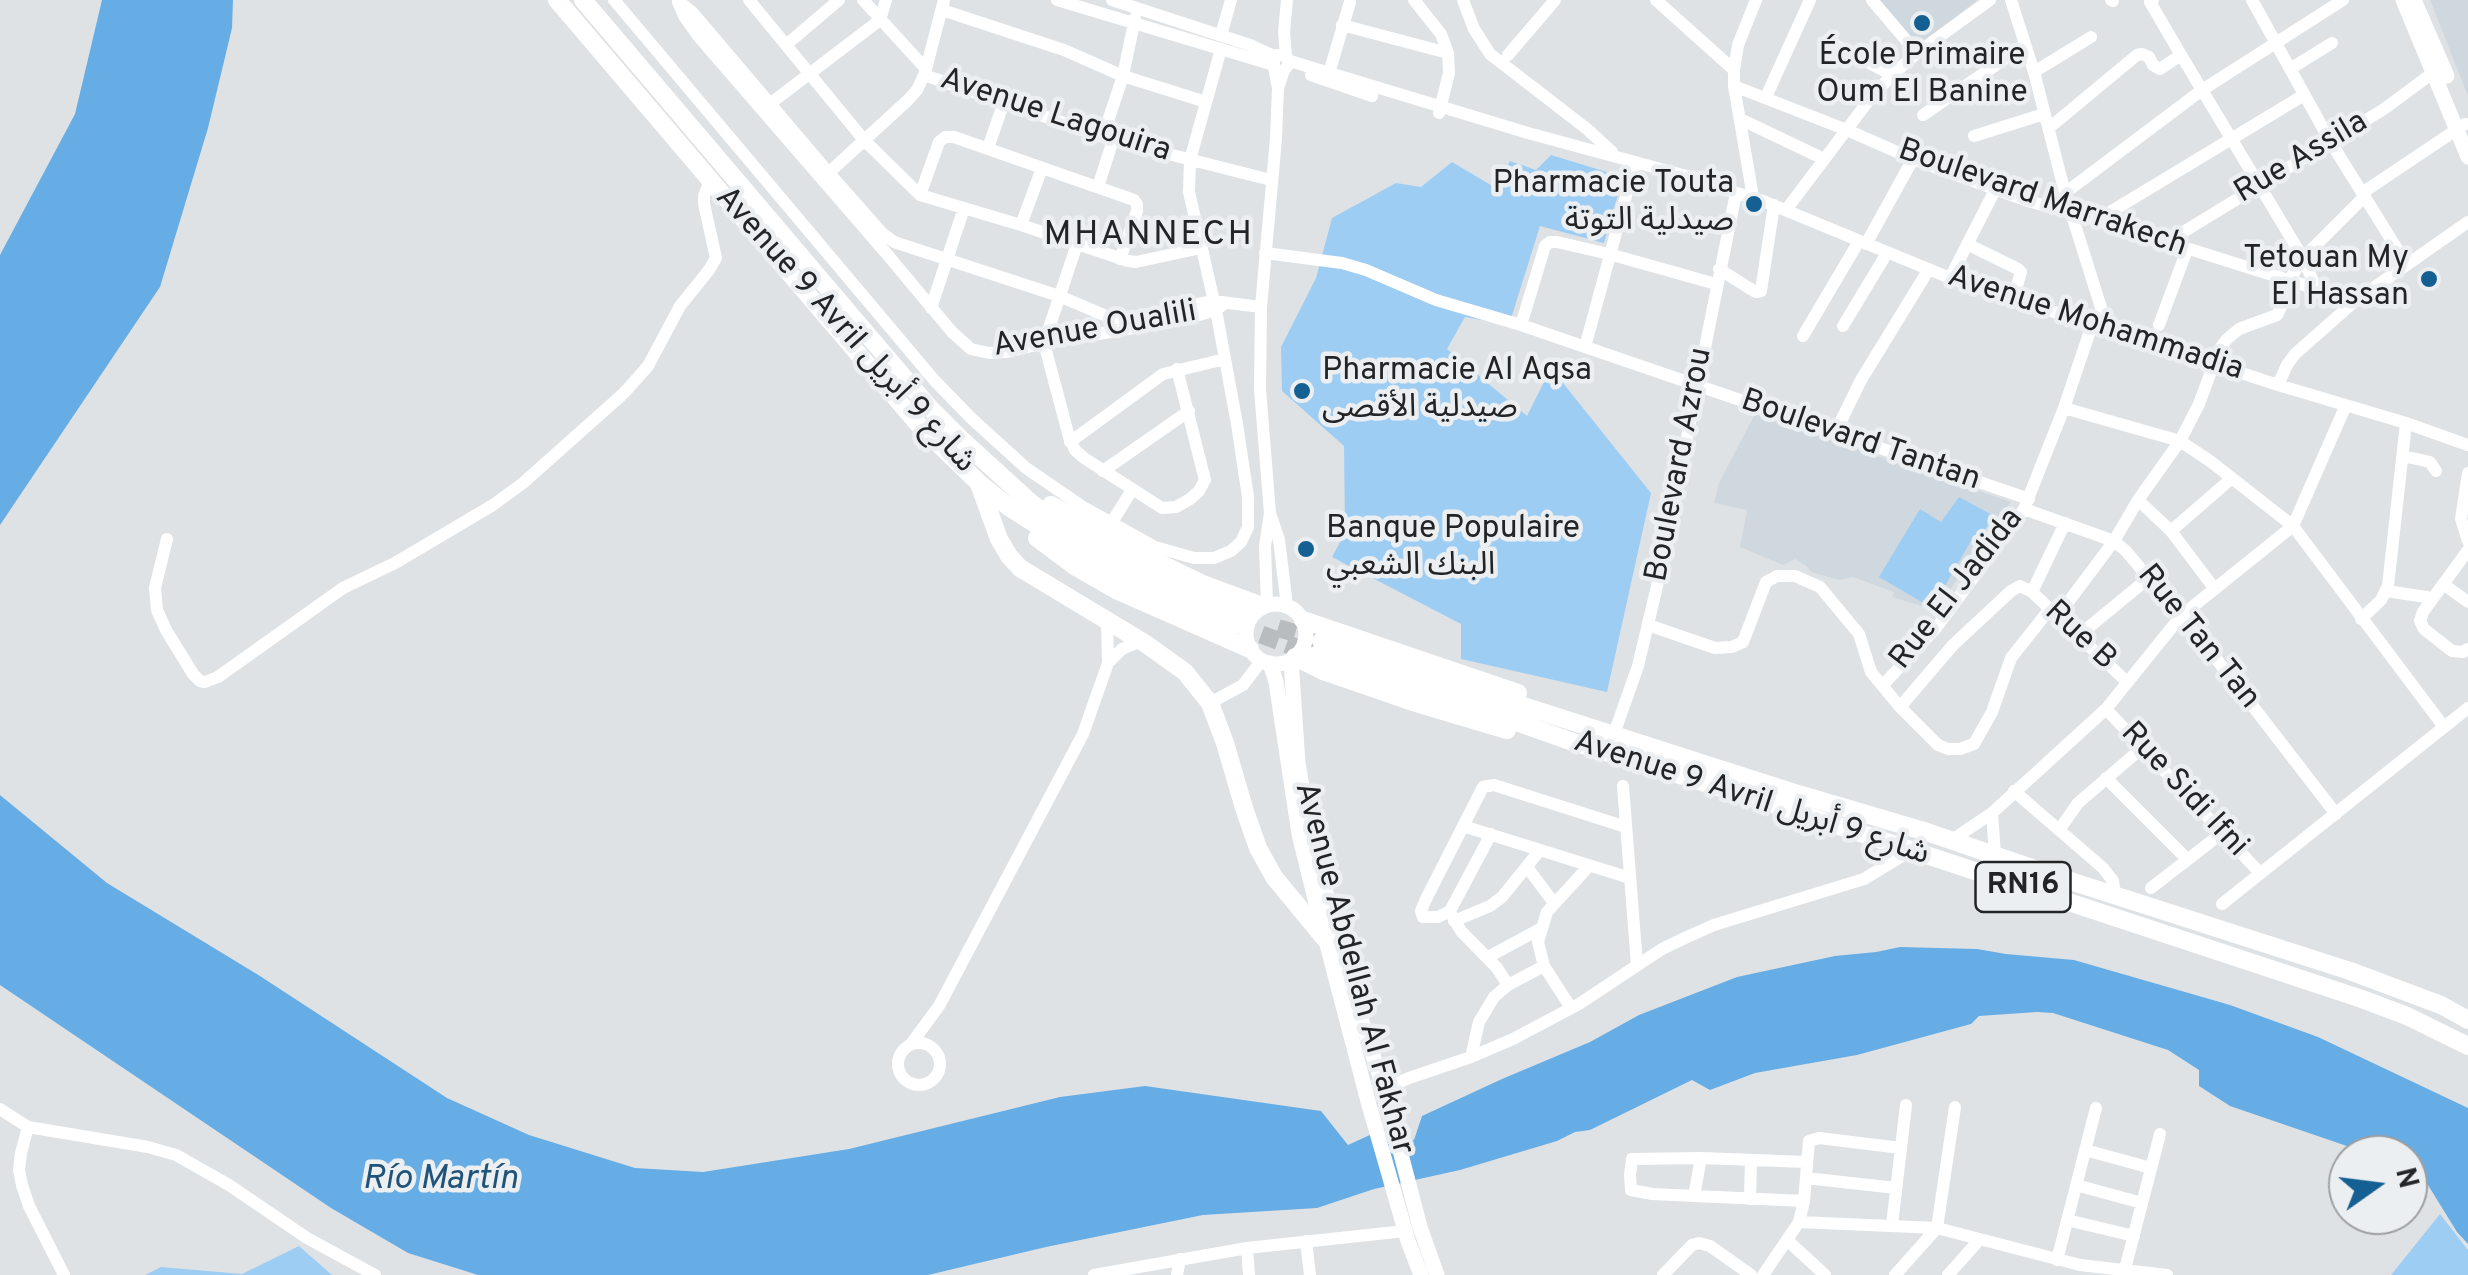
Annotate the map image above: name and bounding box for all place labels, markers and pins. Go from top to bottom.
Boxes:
marker: École Primaire Oum El Banine [1911,12,1933,34]
place label: École Primaire Oum El Banine [1816,39,2028,114]
place label: Pharmacie Touta صيدلية التوتة [1492,167,1734,242]
marker: Pharmacie Touta صيدلية التوتة [1743,193,1765,215]
place label: Tetouan My El Hassan [2243,242,2409,317]
marker: Tetouan My El Hassan [2418,268,2440,290]
place label: Pharmacie Al Aqsa صيدلية الأقصى [1322,354,1592,429]
marker: Pharmacie Al Aqsa صيدلية الأقصى [1291,380,1313,402]
place label: Banque Populaire البنك الشعبي [1326,512,1580,587]
marker: Banque Populaire البنك الشعبي [1295,538,1317,560]

